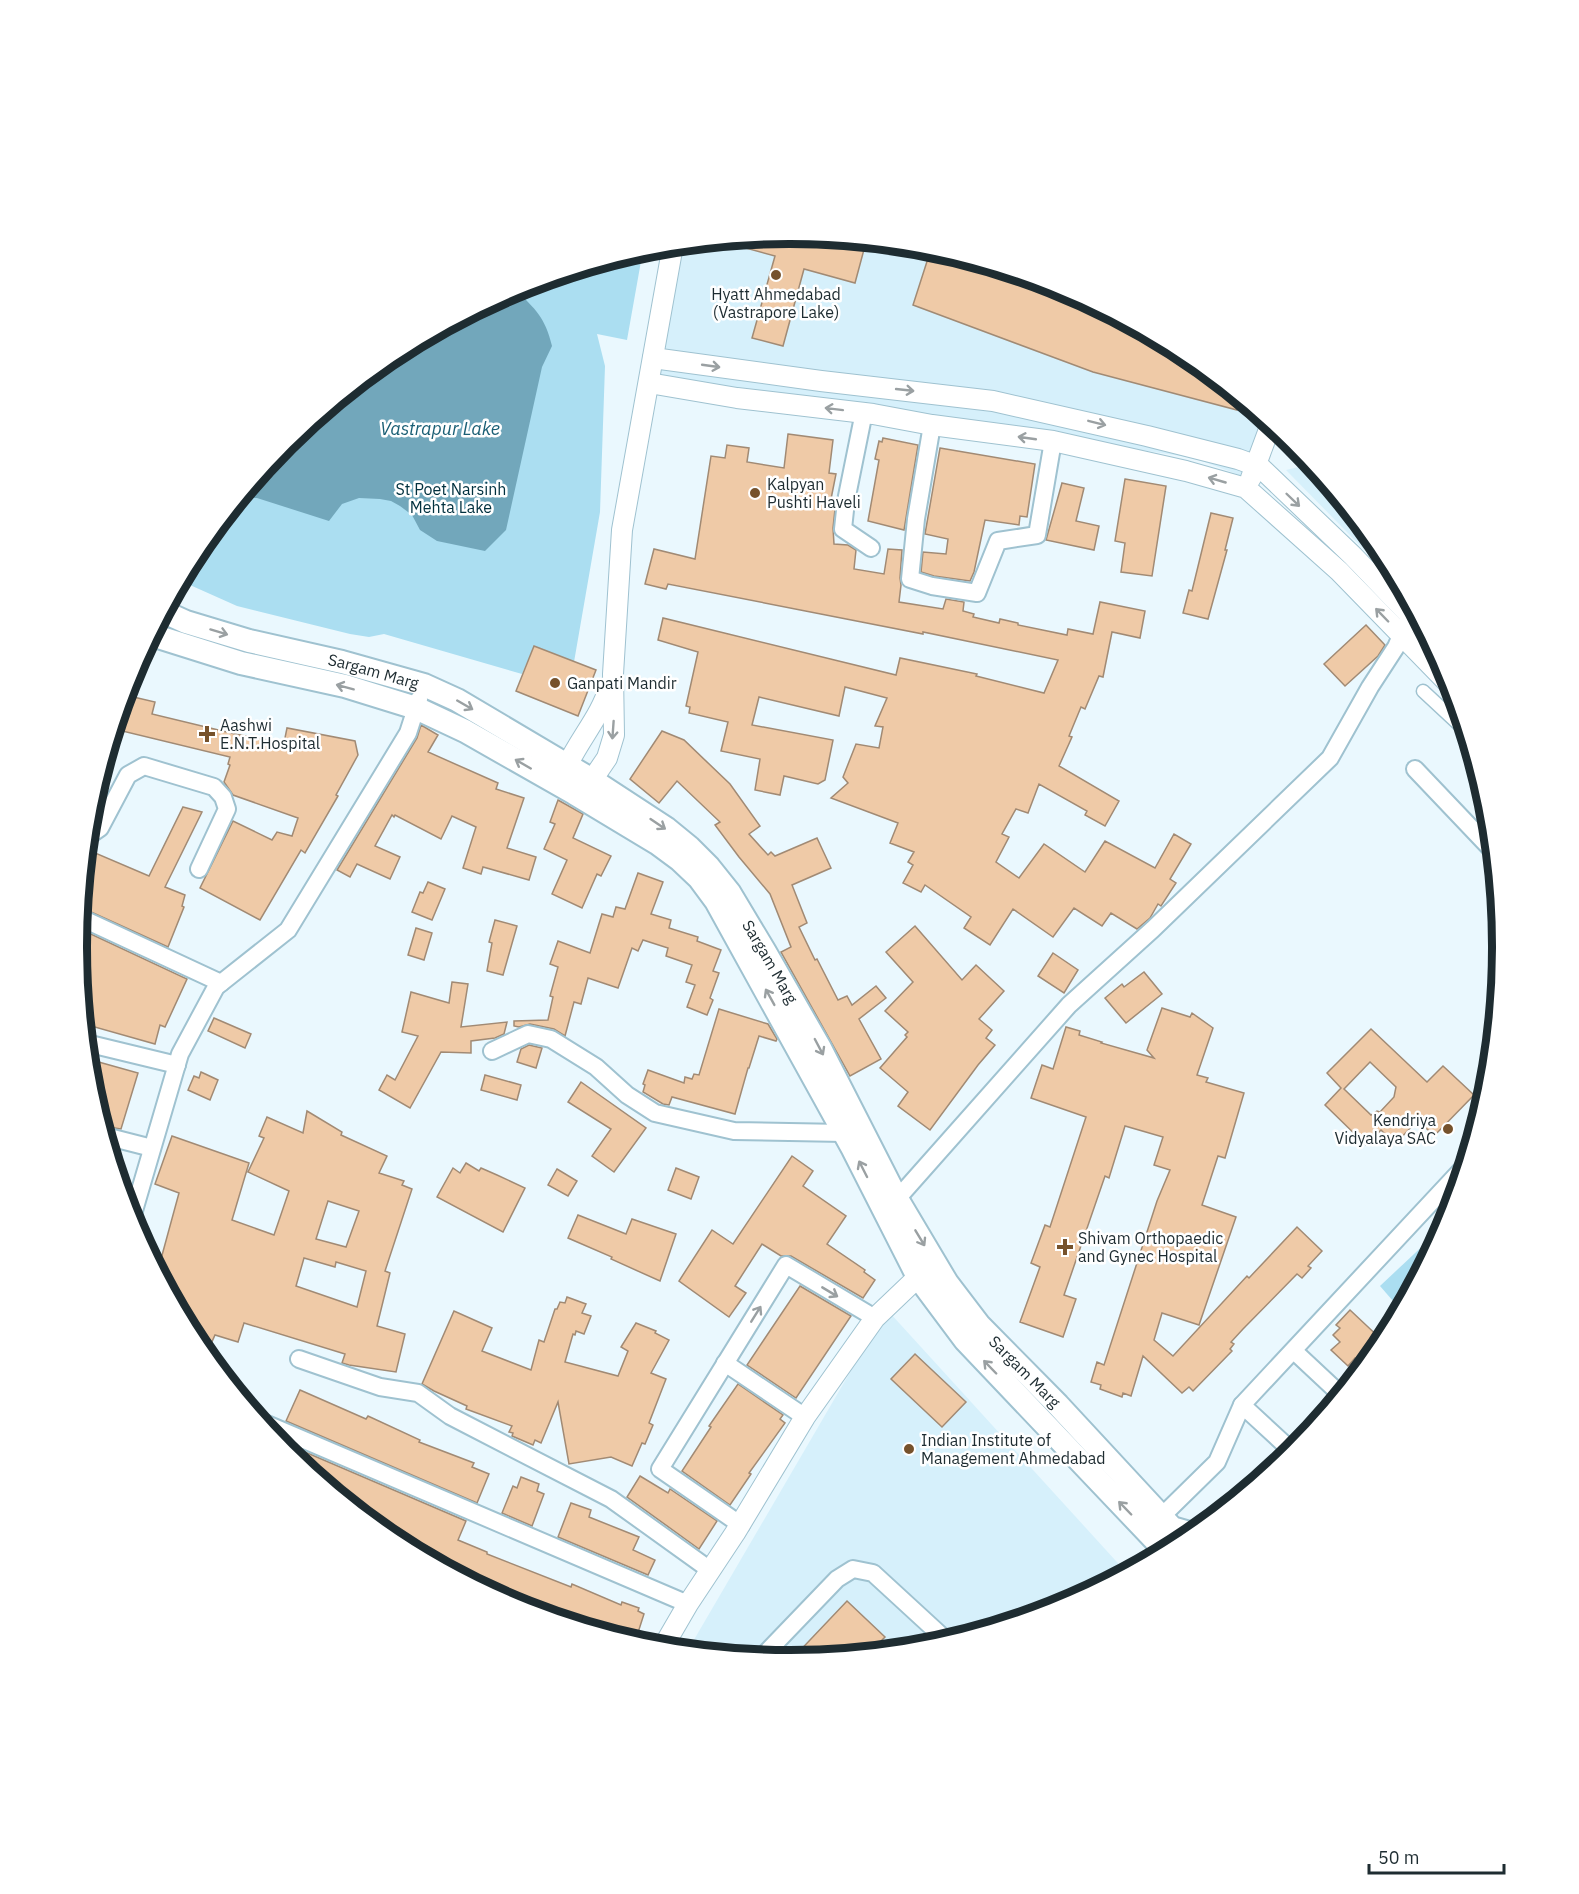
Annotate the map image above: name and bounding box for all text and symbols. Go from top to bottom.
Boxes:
marker: Hyatt Ahmedabad (Vastrapore Lake) [769,268,783,282]
place label: Hyatt Ahmedabad (Vastrapore Lake) [711,284,841,322]
one-way arrow [701,361,721,372]
one-way arrow [894,385,914,396]
one-way arrow [825,403,845,414]
water label: Vastrapur Lake [380,417,500,440]
one-way arrow [1087,418,1106,430]
one-way arrow [1018,432,1038,443]
place label: Kalpyan Pushti Haveli [767,474,861,512]
one-way arrow [1208,474,1227,485]
park label: St Poet Narsinh Mehta Lake [396,479,506,517]
marker: Kalpyan Pushti Haveli [748,486,762,500]
one-way arrow [1286,492,1301,507]
one-way arrow [1376,608,1390,623]
one-way arrow [209,627,228,638]
street label: Sargam Marg [326,649,422,693]
place label: Ganpati Mandir [567,673,677,693]
marker: Ganpati Mandir [548,676,562,690]
one-way arrow [336,681,355,692]
one-way arrow [456,700,474,711]
place label: Aashwi E.N.T.Hospital [220,715,320,753]
one-way arrow [608,720,619,739]
marker: Aashwi E.N.T.Hospital [198,725,216,743]
one-way arrow [515,758,533,769]
one-way arrow [649,818,666,830]
street label: Sargam Marg [738,916,803,1008]
one-way arrow [764,989,775,1007]
one-way arrow [814,1038,825,1056]
place label: Kendriya Vidyalaya SAC [1335,1110,1436,1148]
marker: Kendriya Vidyalaya SAC [1441,1122,1455,1136]
one-way arrow [856,1160,868,1178]
place label: Shivam Orthopaedic and Gynec Hospital [1078,1228,1223,1266]
one-way arrow [915,1229,927,1246]
marker: Shivam Orthopaedic and Gynec Hospital [1056,1238,1074,1256]
one-way arrow [821,1286,838,1298]
one-way arrow [750,1306,762,1323]
street label: Sargam Marg [985,1331,1065,1412]
one-way arrow [983,1359,998,1374]
place label: Indian Institute of Management Ahmedabad [921,1430,1106,1468]
marker: Indian Institute of Management Ahmedabad [902,1442,916,1456]
one-way arrow [1118,1501,1132,1516]
scale bar [1369,1837,1504,1875]
text: 50 m [1378,1846,1420,1869]

